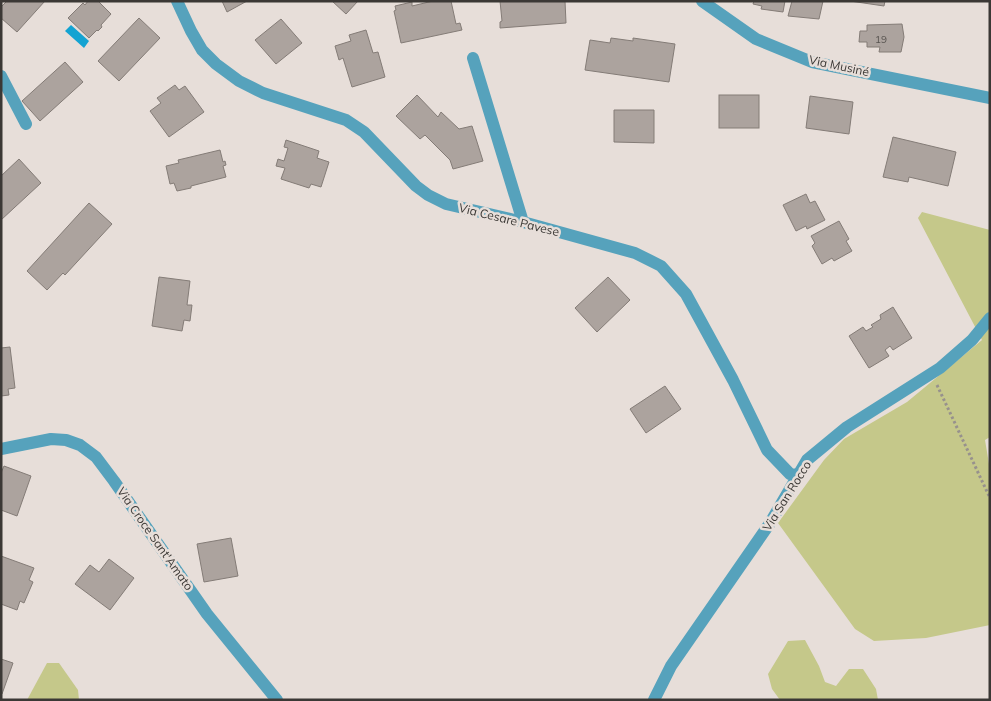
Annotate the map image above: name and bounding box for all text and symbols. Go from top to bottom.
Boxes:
house number: 19 [875,33,887,46]
street label: Via Musiné [808,52,871,79]
street label: Via Cesare Pavese [457,200,561,239]
street label: Via San Rocco [759,458,814,534]
street label: Via Croce Sant'Amato [114,484,197,593]

